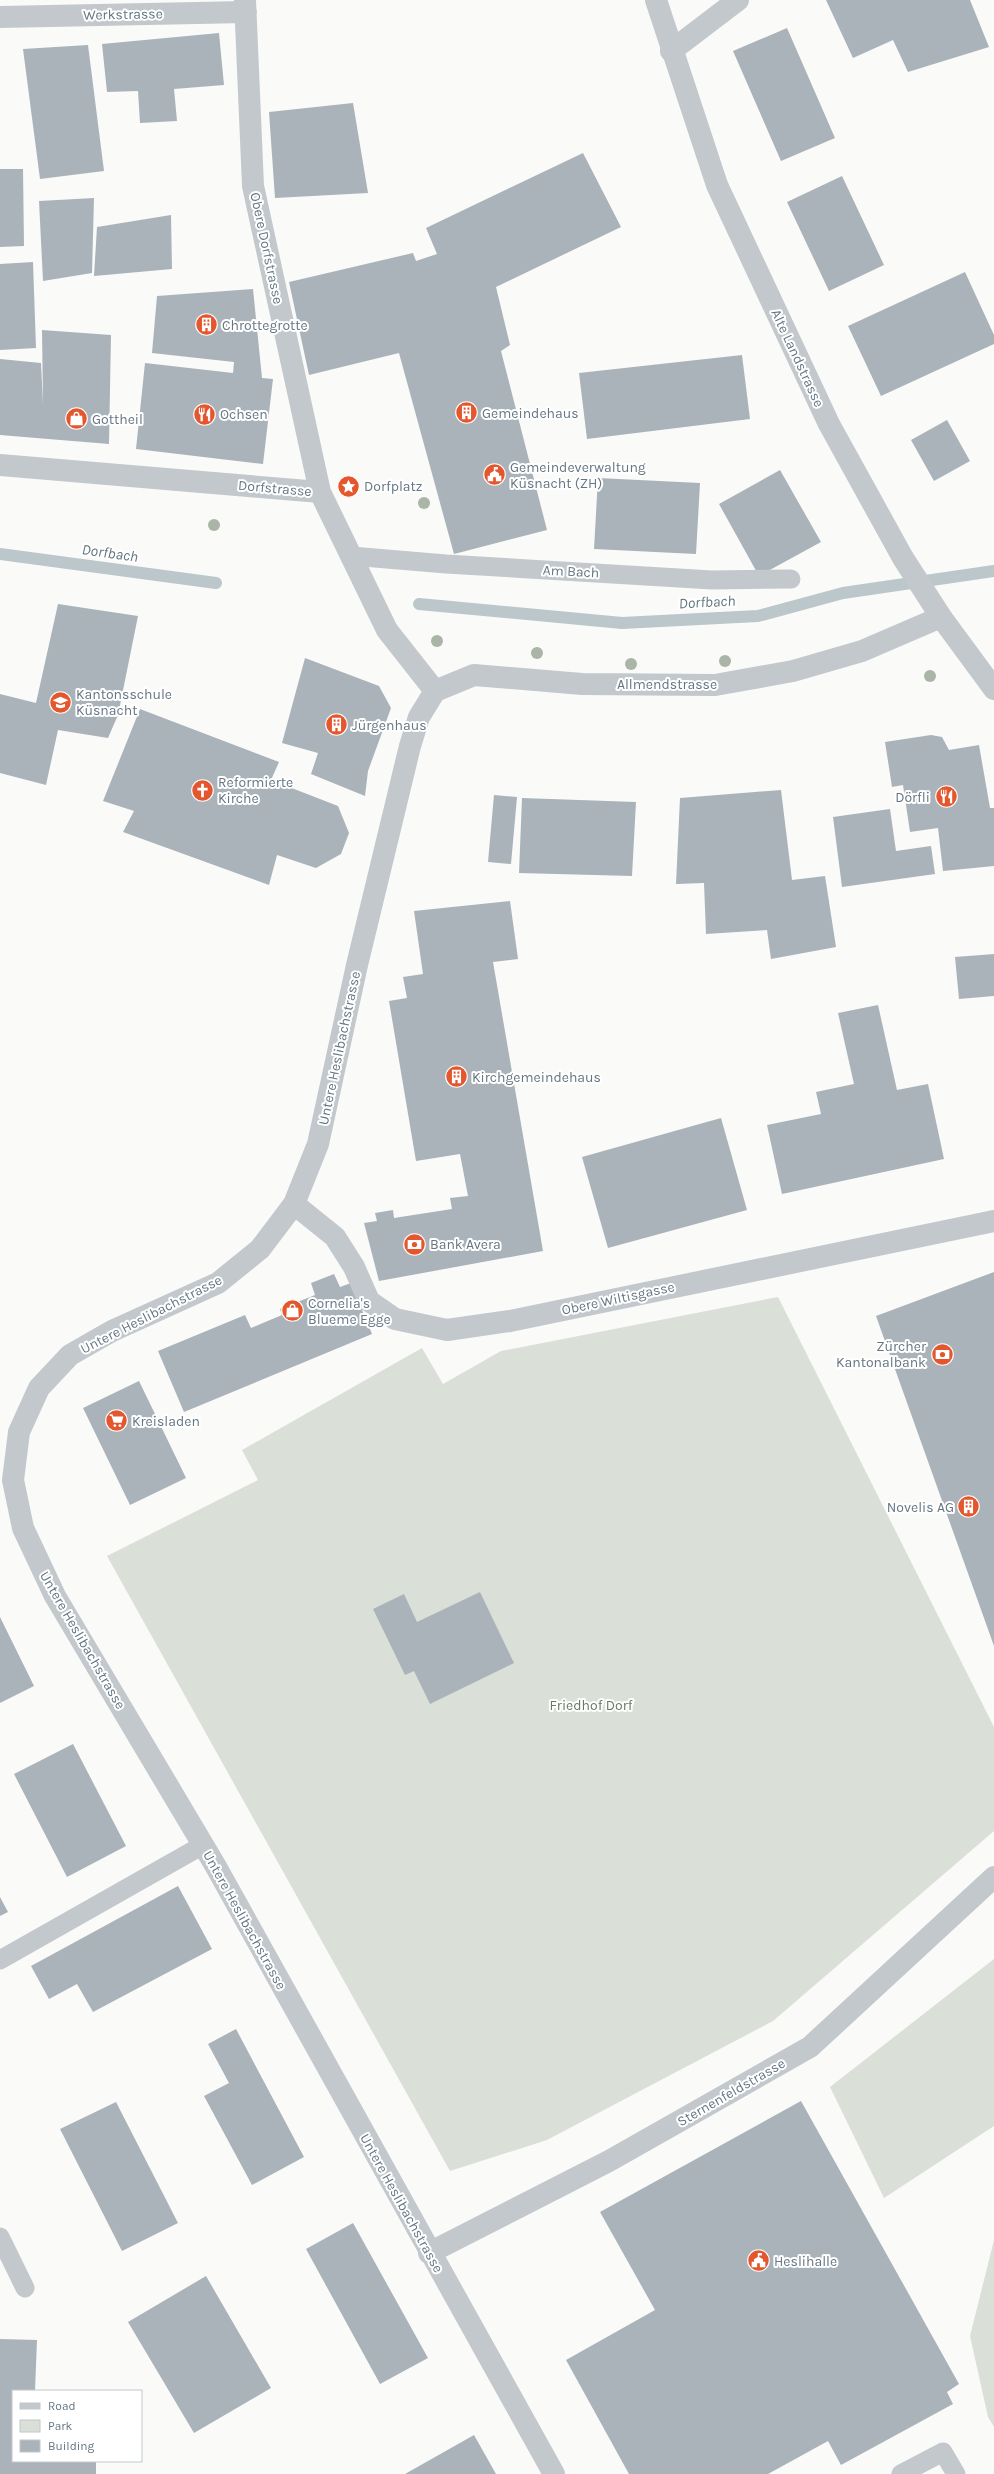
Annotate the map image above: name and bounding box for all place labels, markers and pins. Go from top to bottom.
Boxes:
building icon: Chrottegrotte [193,312,219,338]
place label: Chrottegrotte [222,317,308,334]
building icon: Gemeindehaus [453,400,479,426]
restaurant icon: Ochsen [191,401,217,427]
place label: Gemeindehaus [482,405,579,422]
shop icon: Gottheil [64,406,90,432]
place label: Ochsen [220,406,268,423]
place label: Gottheil [92,411,143,428]
place label: Gemeindeverwaltung Küsnacht (ZH) [510,459,646,492]
public building icon: Gemeindeverwaltung Küsnacht (ZH) [482,462,508,488]
place icon: Dorfplatz [335,473,361,499]
place label: Dorfplatz [364,478,422,495]
place label: Kantonsschule Küsnacht [76,686,172,719]
school or university icon: Kantonsschule Küsnacht [48,689,74,715]
building icon: Jürgenhaus [323,712,349,738]
place label: Jürgenhaus [352,717,427,734]
place label: Reformierte Kirche [218,774,293,807]
church icon: Reformierte Kirche [190,777,216,803]
restaurant icon: Dörfli [933,784,959,810]
place label: Dörfli [895,789,930,806]
building icon: Kirchgemeindehaus [444,1064,470,1090]
place label: Kirchgemeindehaus [472,1069,601,1086]
bank icon: Bank Avera [401,1231,427,1257]
place label: Bank Avera [430,1236,501,1253]
place label: Cornelia's Blueme Egge [308,1295,391,1328]
shop icon: Cornelia's Blueme Egge [279,1298,305,1324]
place label: Zürcher Kantonalbank [836,1338,927,1371]
bank icon: Zürcher Kantonalbank [929,1341,955,1367]
supermarket icon: Kreisladen [104,1408,130,1434]
place label: Kreisladen [132,1413,200,1430]
building icon: Novelis AG [956,1494,982,1520]
place label: Novelis AG [887,1499,954,1516]
public building icon: Heslihalle [746,2248,772,2274]
place label: Heslihalle [774,2253,837,2270]

